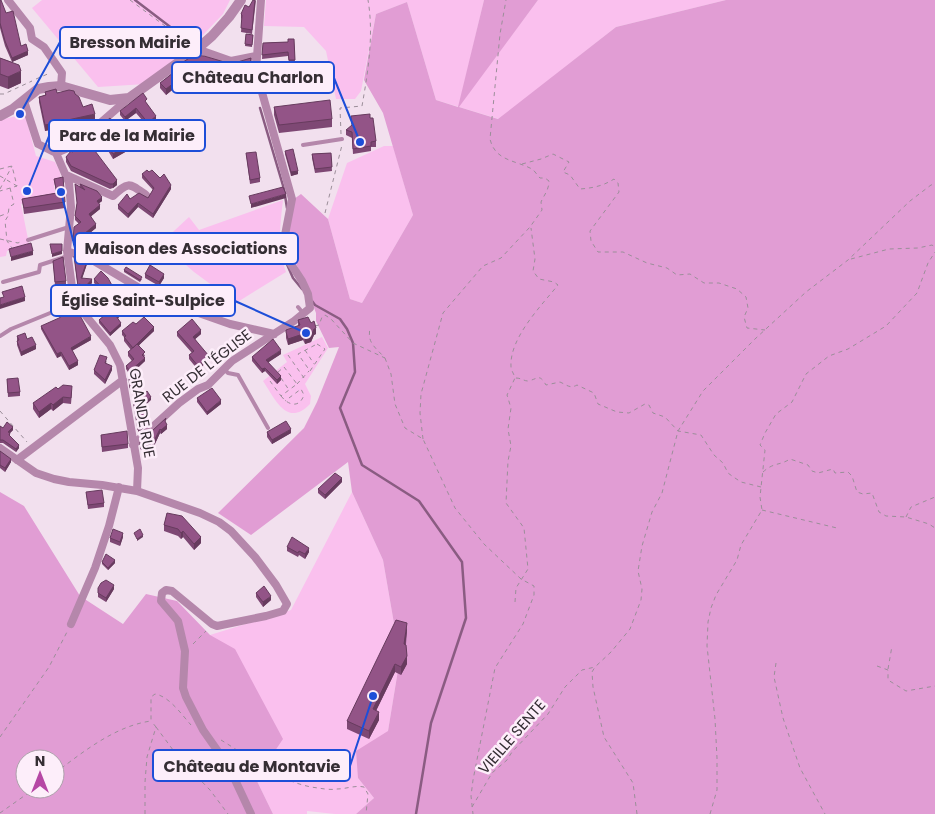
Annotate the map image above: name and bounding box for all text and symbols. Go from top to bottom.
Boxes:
callout: Bresson Mairie [60,27,201,58]
text: Bresson Mairie [69,31,191,54]
callout: Château Charlon [172,62,334,93]
text: Château Charlon [182,66,324,89]
callout: Parc de la Mairie [49,120,205,151]
text: Parc de la Mairie [59,124,195,147]
callout: Maison des Associations [75,233,298,264]
text: Maison des Associations [85,237,287,260]
callout: Église Saint-Sulpice [51,285,235,316]
text: Église Saint-Sulpice [61,289,225,312]
street label: RUE DE L'ÉGLISE [158,324,256,407]
street label: GRANDE RUE [124,366,161,459]
street label: VIEILLE SENTE [473,695,550,779]
north arrow [15,749,65,799]
callout: Château de Montavie [153,750,350,781]
text: N [35,751,45,771]
text: Château de Montavie [164,755,341,778]

